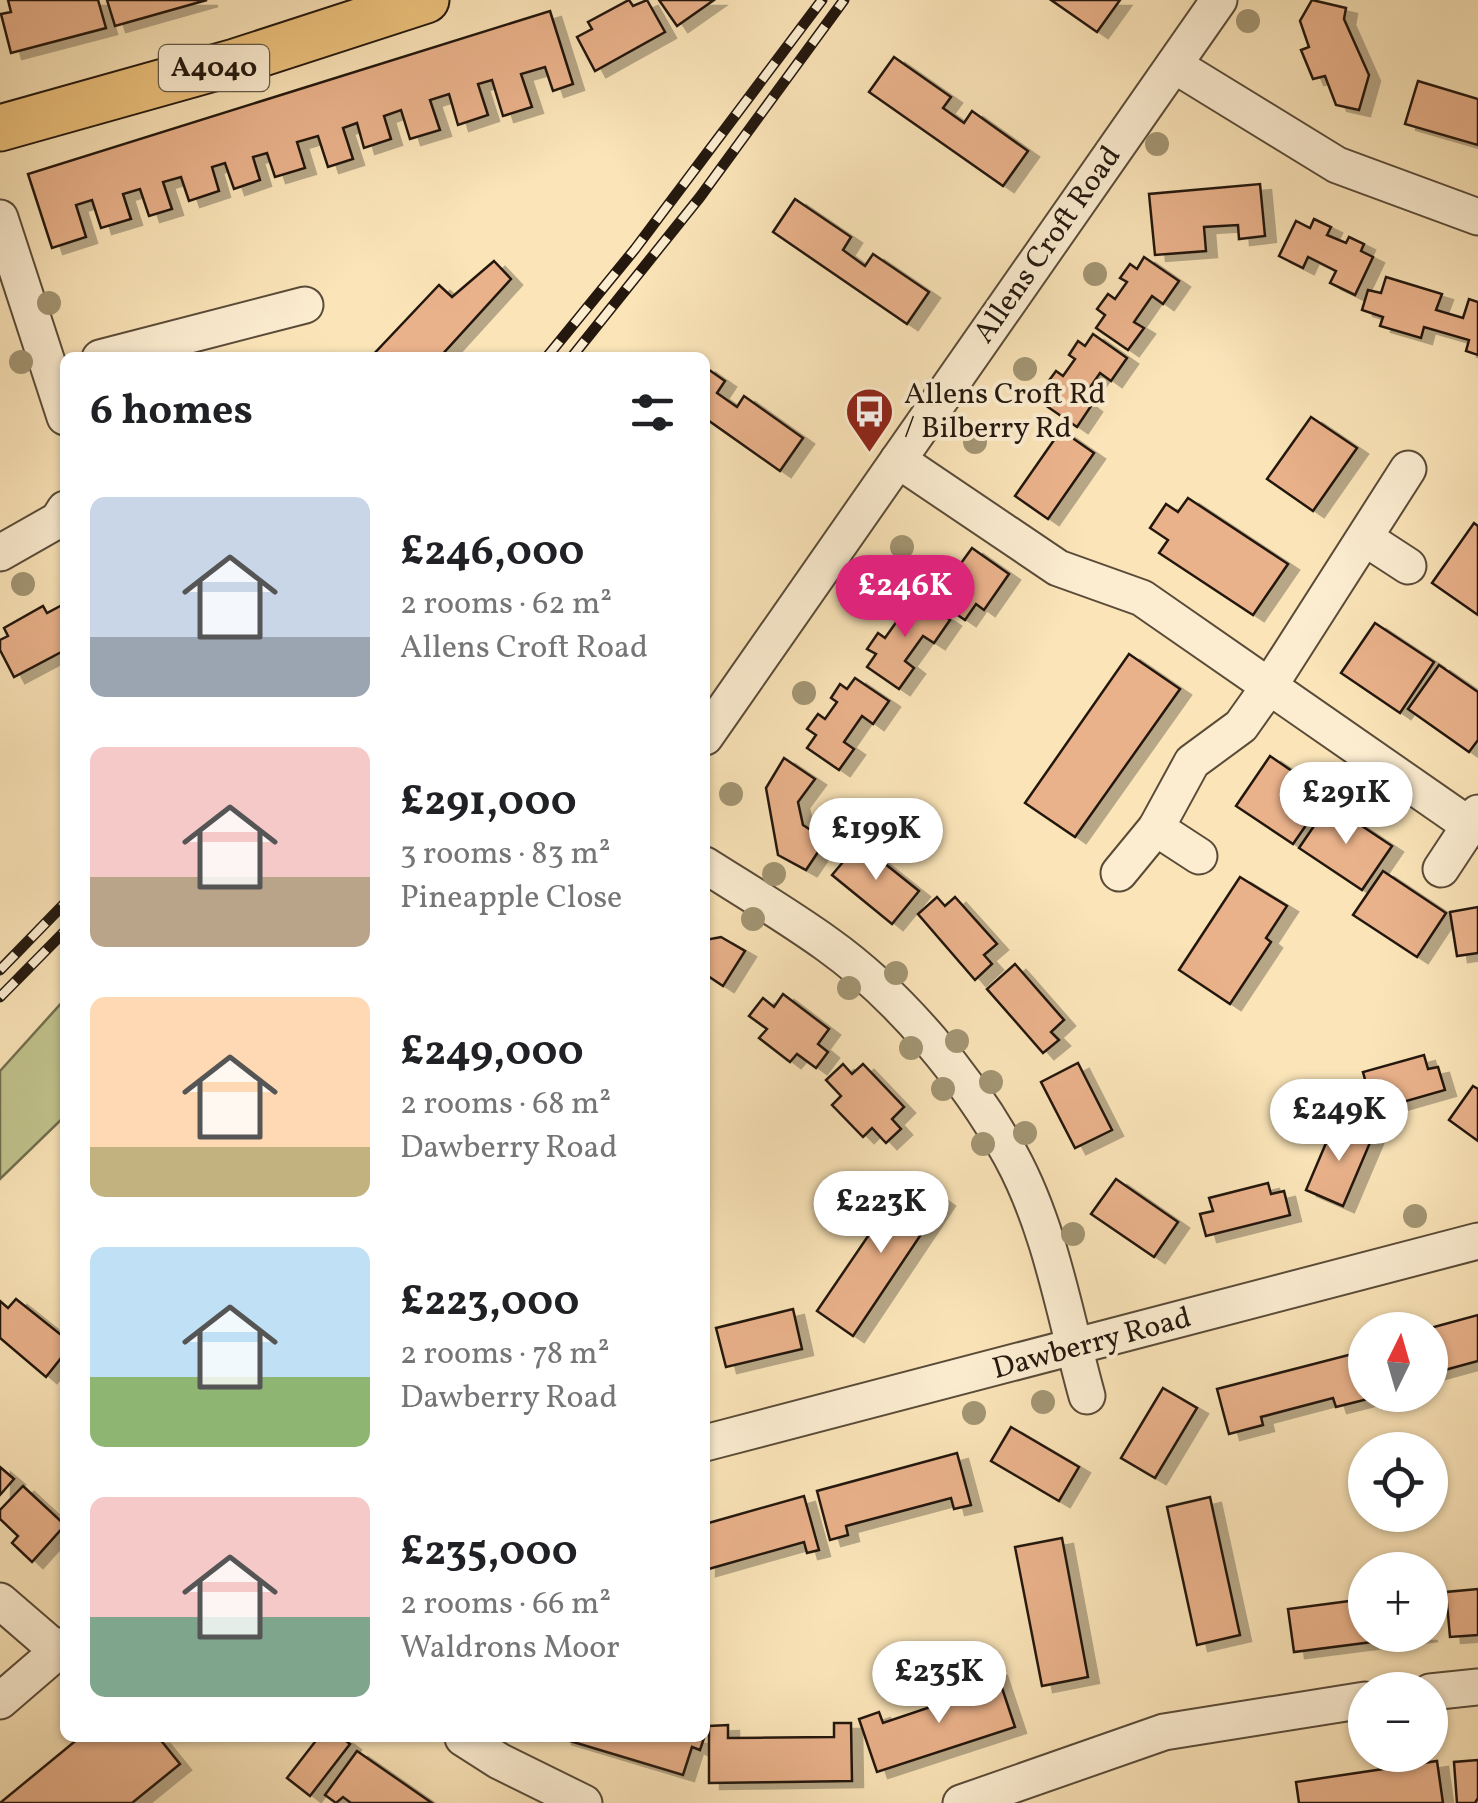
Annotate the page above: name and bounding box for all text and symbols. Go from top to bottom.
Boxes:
road number: A4040 [159,45,269,91]
street label: Allens Croft Road [964,138,1132,352]
place label: Allens Croft Rd / Bilberry Rd [904,374,1106,450]
text: 6 homes [90,383,253,442]
icon: filters [625,385,680,440]
bus stop icon: Allens Croft Rd / Bilberry Rd [843,386,895,454]
text: £246,000 [400,524,584,583]
icon: home [170,537,290,657]
pin: £246K [835,555,975,640]
text: £246K [858,565,952,609]
text: 2 rooms · 62 m² [400,583,612,627]
text: Allens Croft Road [400,627,648,671]
pin: £291K [1276,762,1416,847]
text: £291K [1302,772,1390,816]
text: £291,000 [400,774,577,833]
icon: home [170,787,290,907]
pin: £199K [806,798,946,883]
text: £199K [831,808,921,852]
text: 3 rooms · 83 m² [400,833,611,877]
text: Pineapple Close [400,877,622,921]
text: £249,000 [400,1024,584,1083]
icon: home [170,1037,290,1157]
pin: £249K [1269,1079,1409,1164]
text: 2 rooms · 68 m² [400,1083,611,1127]
text: £249K [1292,1089,1386,1133]
text: Dawberry Road [400,1127,618,1171]
pin: £223K [811,1171,951,1256]
text: £223K [836,1181,926,1225]
text: £223,000 [400,1274,579,1333]
icon: home [170,1287,290,1407]
street label: Dawberry Road [988,1297,1196,1391]
north arrow [1348,1312,1448,1412]
map controls [1348,1312,1448,1772]
text: 2 rooms · 78 m² [400,1333,610,1377]
text: Dawberry Road [400,1377,618,1421]
button: locate [1348,1432,1448,1532]
text: £235,000 [400,1524,578,1583]
icon: home [170,1537,290,1657]
button: + [1348,1552,1448,1652]
text: 2 rooms · 66 m² [400,1583,611,1627]
text: Waldrons Moor [400,1627,620,1671]
pin: £235K [869,1641,1009,1726]
text: £235K [894,1651,984,1695]
button: − [1348,1672,1448,1772]

